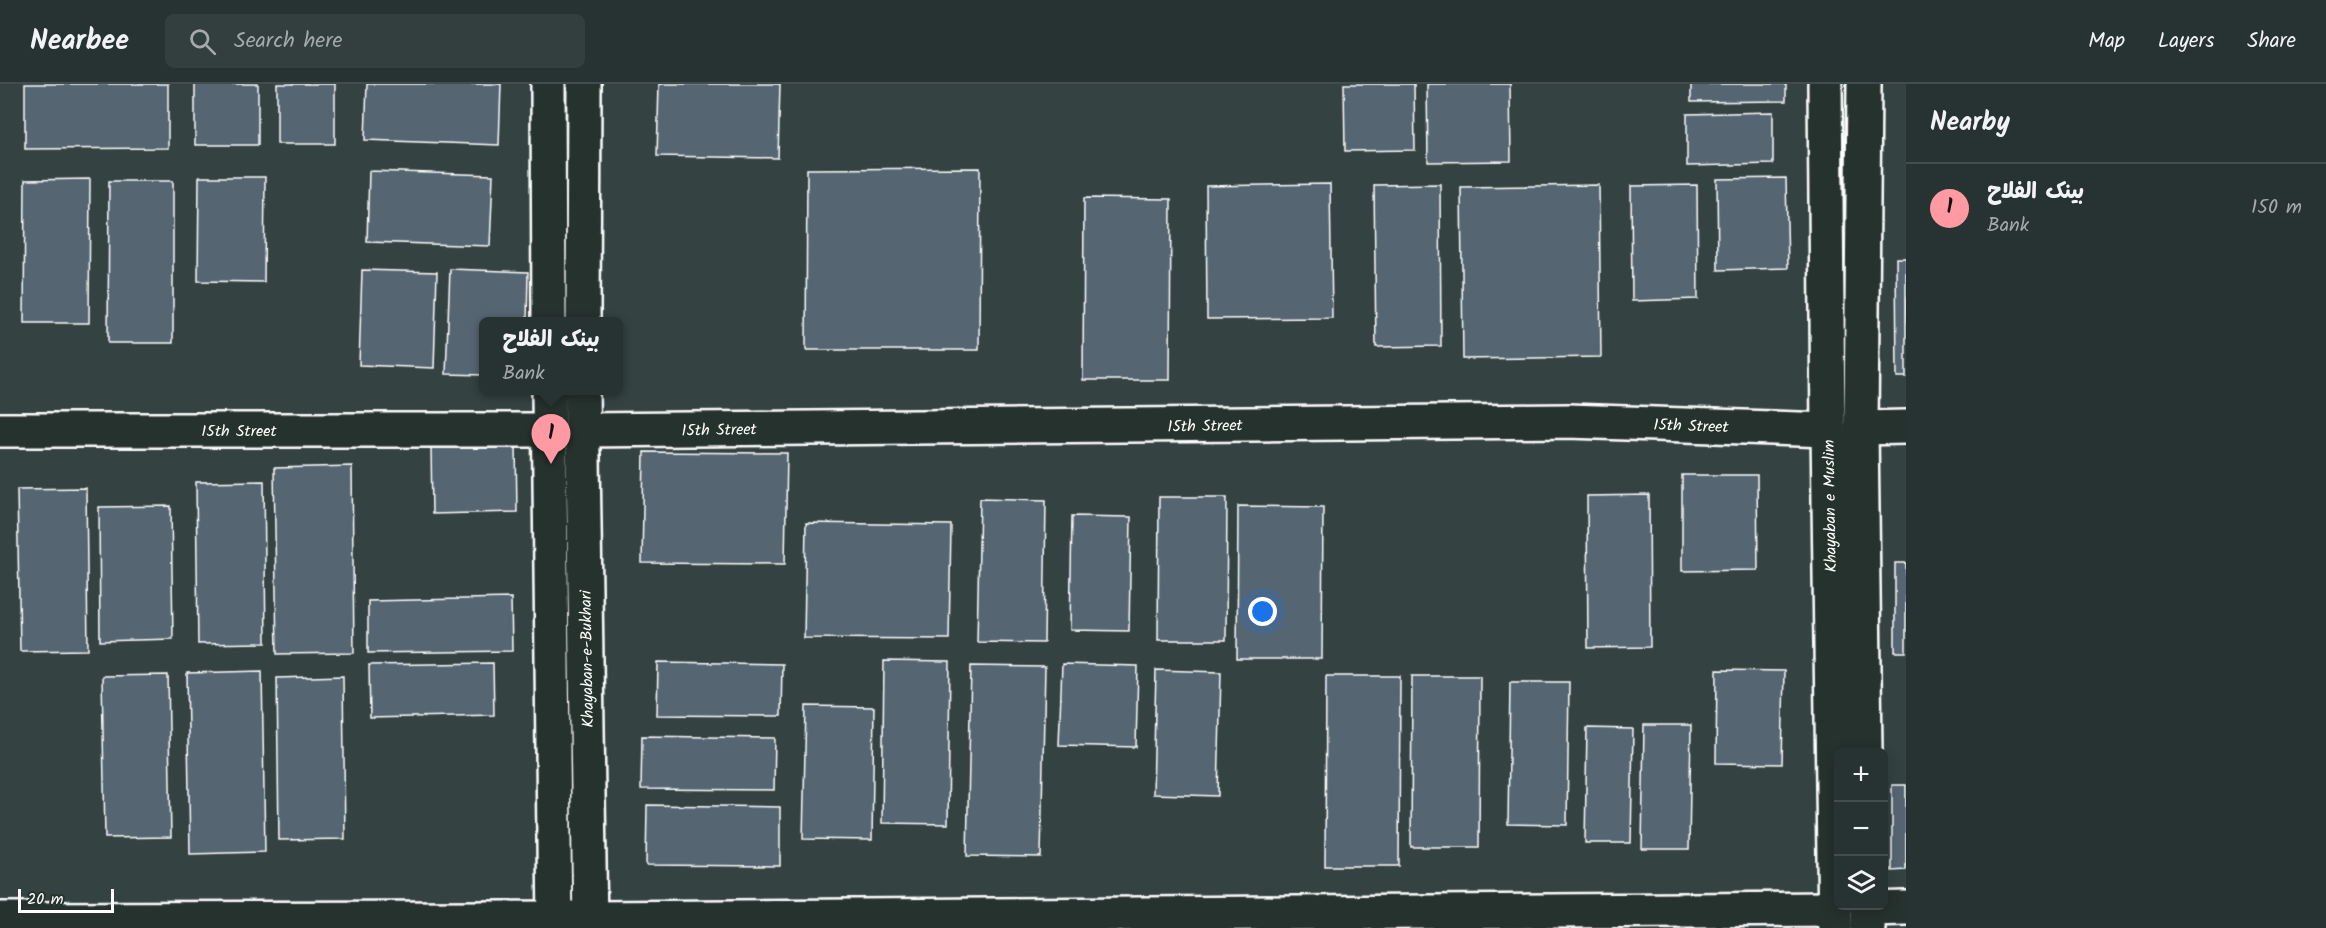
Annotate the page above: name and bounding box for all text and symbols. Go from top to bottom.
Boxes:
search box [165,14,585,68]
text: Nearbee [30,19,129,64]
text: Search here [234,24,342,59]
icon: search [186,25,219,58]
text: Map [2088,25,2125,58]
text: Layers [2158,25,2214,58]
text: Share [2247,25,2296,58]
text: Nearby [1930,102,2010,144]
text: بینک الفلاح [1987,175,2084,210]
text: 1 [1946,192,1953,224]
text: 150 m [2251,192,2302,224]
text: Bank [1987,210,2029,242]
popup [479,317,623,395]
text: بینک الفلاح [502,323,600,358]
text: Bank [502,358,545,390]
street label: 15th Street [1167,413,1244,440]
street label: 15th Street [1653,413,1730,440]
pin: 1 [532,414,570,464]
street label: 15th Street [681,417,758,444]
street label: 15th Street [201,419,277,444]
street label: Khayaban e Muslim [1817,439,1844,572]
street label: Khayaban-e-Bukhari [574,589,601,728]
your location [1248,597,1277,626]
map controls [1834,748,1888,910]
button: + [1834,748,1888,802]
button: − [1834,802,1888,856]
button: layers [1834,856,1888,910]
scale bar [18,886,114,914]
text: 20 m [27,887,63,912]

